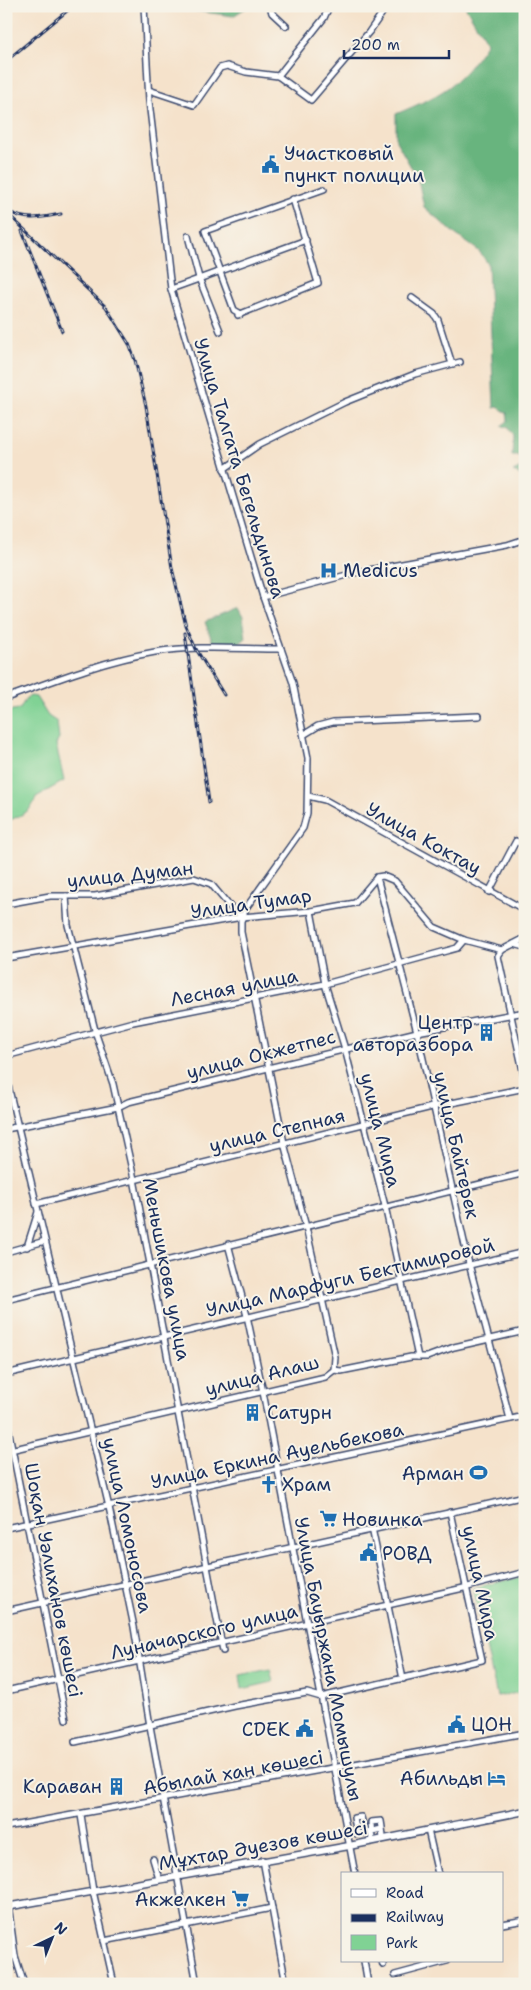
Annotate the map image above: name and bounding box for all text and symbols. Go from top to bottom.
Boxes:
scale bar [344,28,448,60]
text: 200 m [351,35,400,55]
place label: Участковый пункт полиции [284,141,425,188]
public building icon: Участковый пункт полиции [260,154,280,174]
street label: Улица Талгата Бегельдинова [188,335,291,602]
place label: Medicus [343,558,418,583]
hospital icon: Medicus [319,560,339,580]
street label: Улица Коктау [362,796,486,880]
street label: улица Думан [66,855,194,894]
street label: Улица Тумар [189,883,313,924]
street label: Лесная улица [168,963,300,1012]
place label: Центр авторазбора [353,1010,473,1057]
building icon: Центр авторазбора [477,1023,497,1043]
street label: улица Окжетпес [184,1024,338,1085]
street label: улица Байтерек [427,1069,486,1221]
street label: улица Мира [354,1070,407,1190]
street label: улица Степная [207,1103,347,1158]
street label: Меньшикова улица [136,1175,197,1363]
street label: Улица Марфуги Бектимировой [203,1232,497,1323]
street label: улица Алаш [203,1349,322,1402]
place label: Сатурн [267,1400,332,1425]
building icon: Сатурн [243,1402,263,1422]
street label: Улица Еркина Ауельбекова [148,1416,406,1495]
street label: улица Ломоносова [97,1435,158,1615]
street label: Шоқан Уәлиханов көшесі [18,1461,89,1700]
place label: Арман [402,1461,464,1486]
sports icon: Арман [468,1463,488,1483]
place label: Храм [282,1472,331,1497]
church icon: Храм [258,1474,278,1494]
place label: Новинка [342,1507,423,1532]
supermarket icon: Новинка [318,1509,338,1529]
street label: Улица Бауыржана Момышулы [289,1515,368,1803]
street label: улица Мира [456,1523,505,1643]
place label: РОВД [382,1541,432,1566]
public building icon: РОВД [358,1543,378,1563]
street label: Луначарского улица [108,1598,300,1665]
place label: ЦОН [471,1712,512,1737]
public building icon: ЦОН [447,1714,467,1734]
place label: CDEK [242,1717,290,1742]
public building icon: CDEK [294,1719,314,1739]
street label: Абылай хан көшесі [141,1744,325,1801]
place label: Абильды [400,1766,483,1791]
hotel icon: Абильды [487,1768,507,1788]
place label: Караван [23,1774,102,1799]
building icon: Караван [106,1776,126,1796]
street label: Мұхтар Әуезов көшесі [157,1815,370,1876]
legend [341,1872,504,1962]
text: Road [386,1883,424,1903]
place label: Акжелкен [135,1887,226,1912]
supermarket icon: Акжелкен [230,1889,250,1909]
text: Railway [386,1907,444,1927]
north arrow [28,1912,78,1962]
text: N [51,1918,71,1939]
text: Park [386,1933,418,1953]

